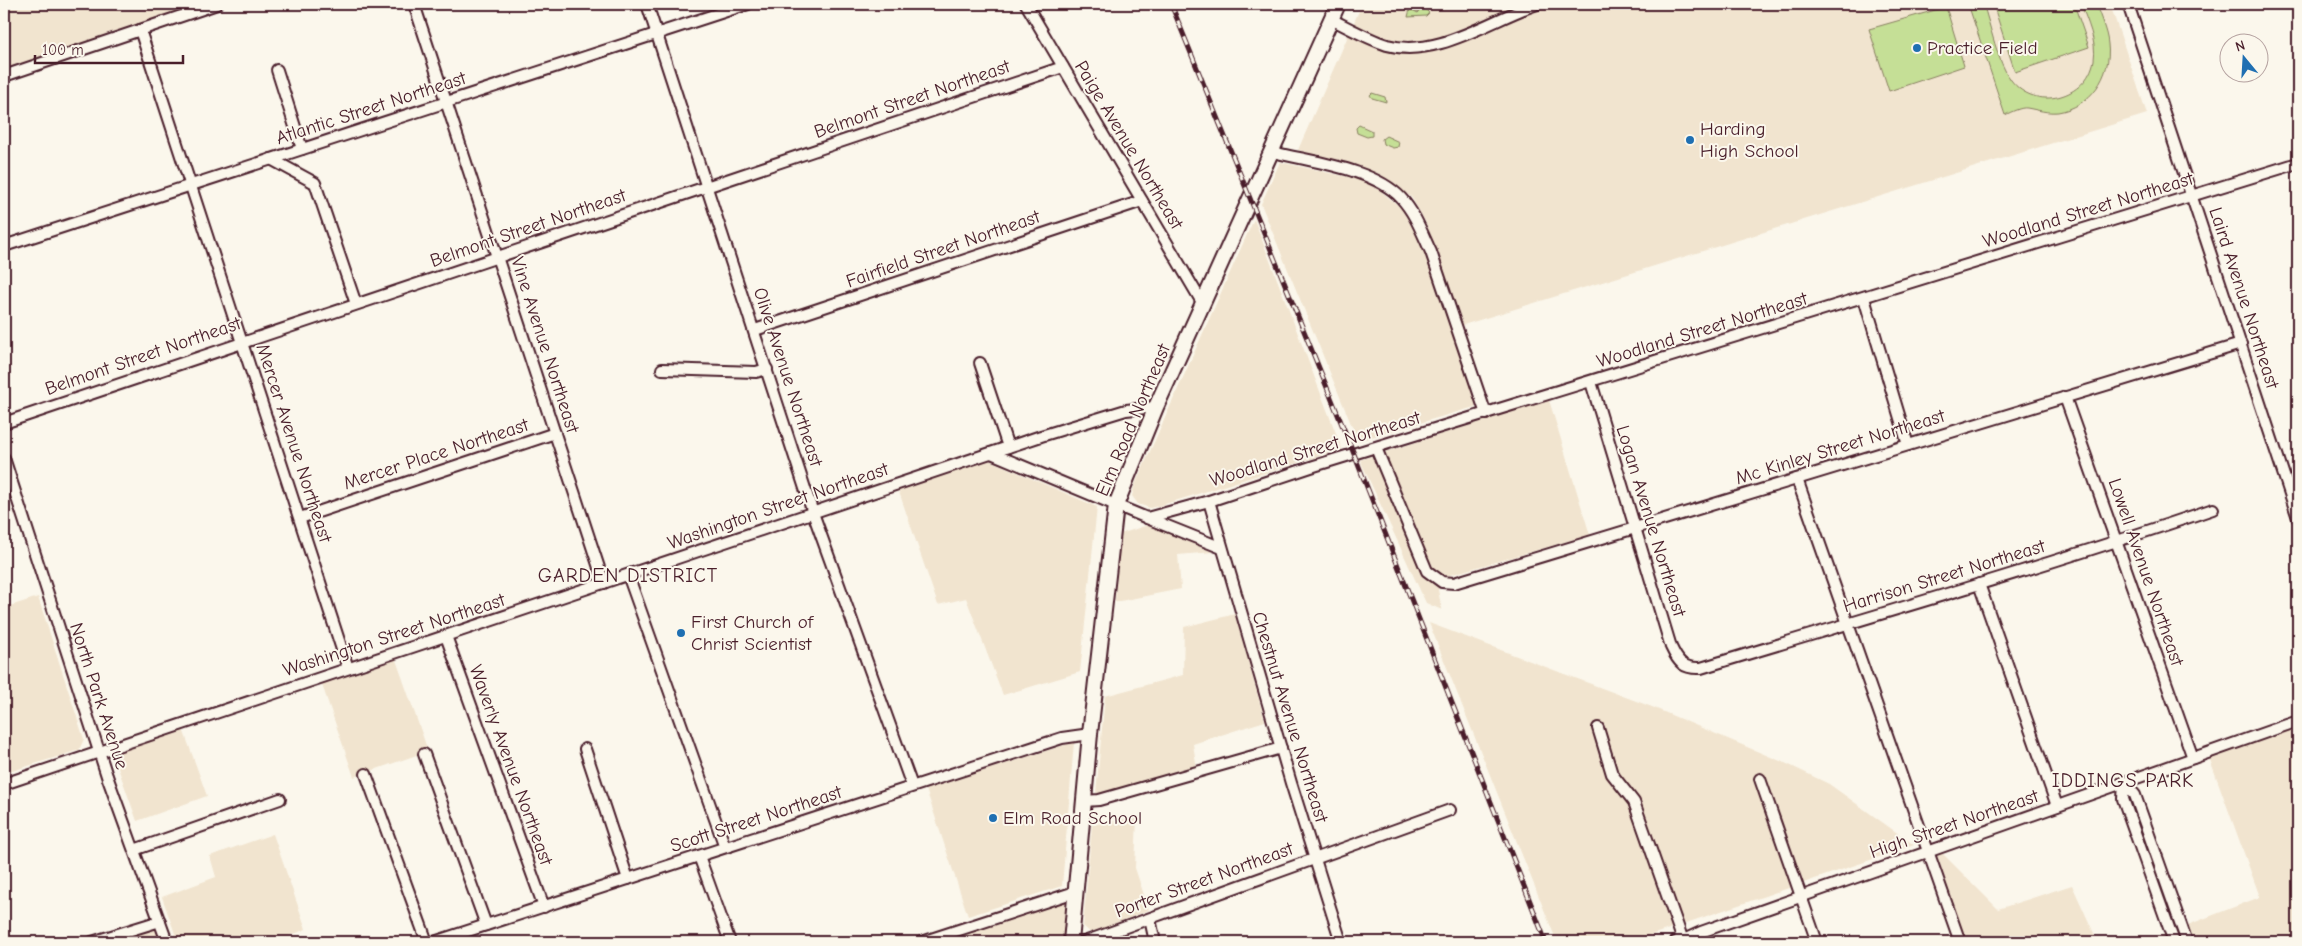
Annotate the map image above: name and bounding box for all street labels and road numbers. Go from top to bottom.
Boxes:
street label: Belmont Street Northeast [811,55,1013,143]
street label: Paige Avenue Northeast [1070,57,1188,234]
street label: Atlantic Street Northeast [273,67,469,149]
street label: Woodland Street Northeast [1980,167,2197,253]
street label: Belmont Street Northeast [427,184,629,272]
street label: Fairfield Street Northeast [843,205,1043,293]
street label: Laird Avenue Northeast [2204,205,2284,392]
street label: Vine Avenue Northeast [506,254,584,436]
street label: Olive Avenue Northeast [749,285,827,470]
street label: Woodland Street Northeast [1594,287,1811,373]
street label: Belmont Street Northeast [42,312,244,400]
street label: Elm Road Northeast [1091,340,1175,500]
street label: Mercer Avenue Northeast [251,341,337,546]
street label: Mc Kinley Street Northeast [1733,404,1948,489]
street label: Woodland Street Northeast [1207,406,1424,492]
street label: Mercer Place Northeast [341,414,532,494]
street label: Logan Avenue Northeast [1611,423,1691,620]
street label: Washington Street Northeast [665,458,892,554]
street label: Lowell Avenue Northeast [2104,475,2189,669]
street label: Harrison Street Northeast [1840,535,2048,617]
street label: Washington Street Northeast [280,589,508,681]
street label: Chestnut Avenue Northeast [1247,609,1333,826]
street label: North Park Avenue [65,620,133,772]
street label: Waverly Avenue Northeast [465,662,558,869]
street label: Scott Street Northeast [667,781,845,857]
street label: High Street Northeast [1867,785,2042,863]
street label: Porter Street Northeast [1112,837,1297,922]

